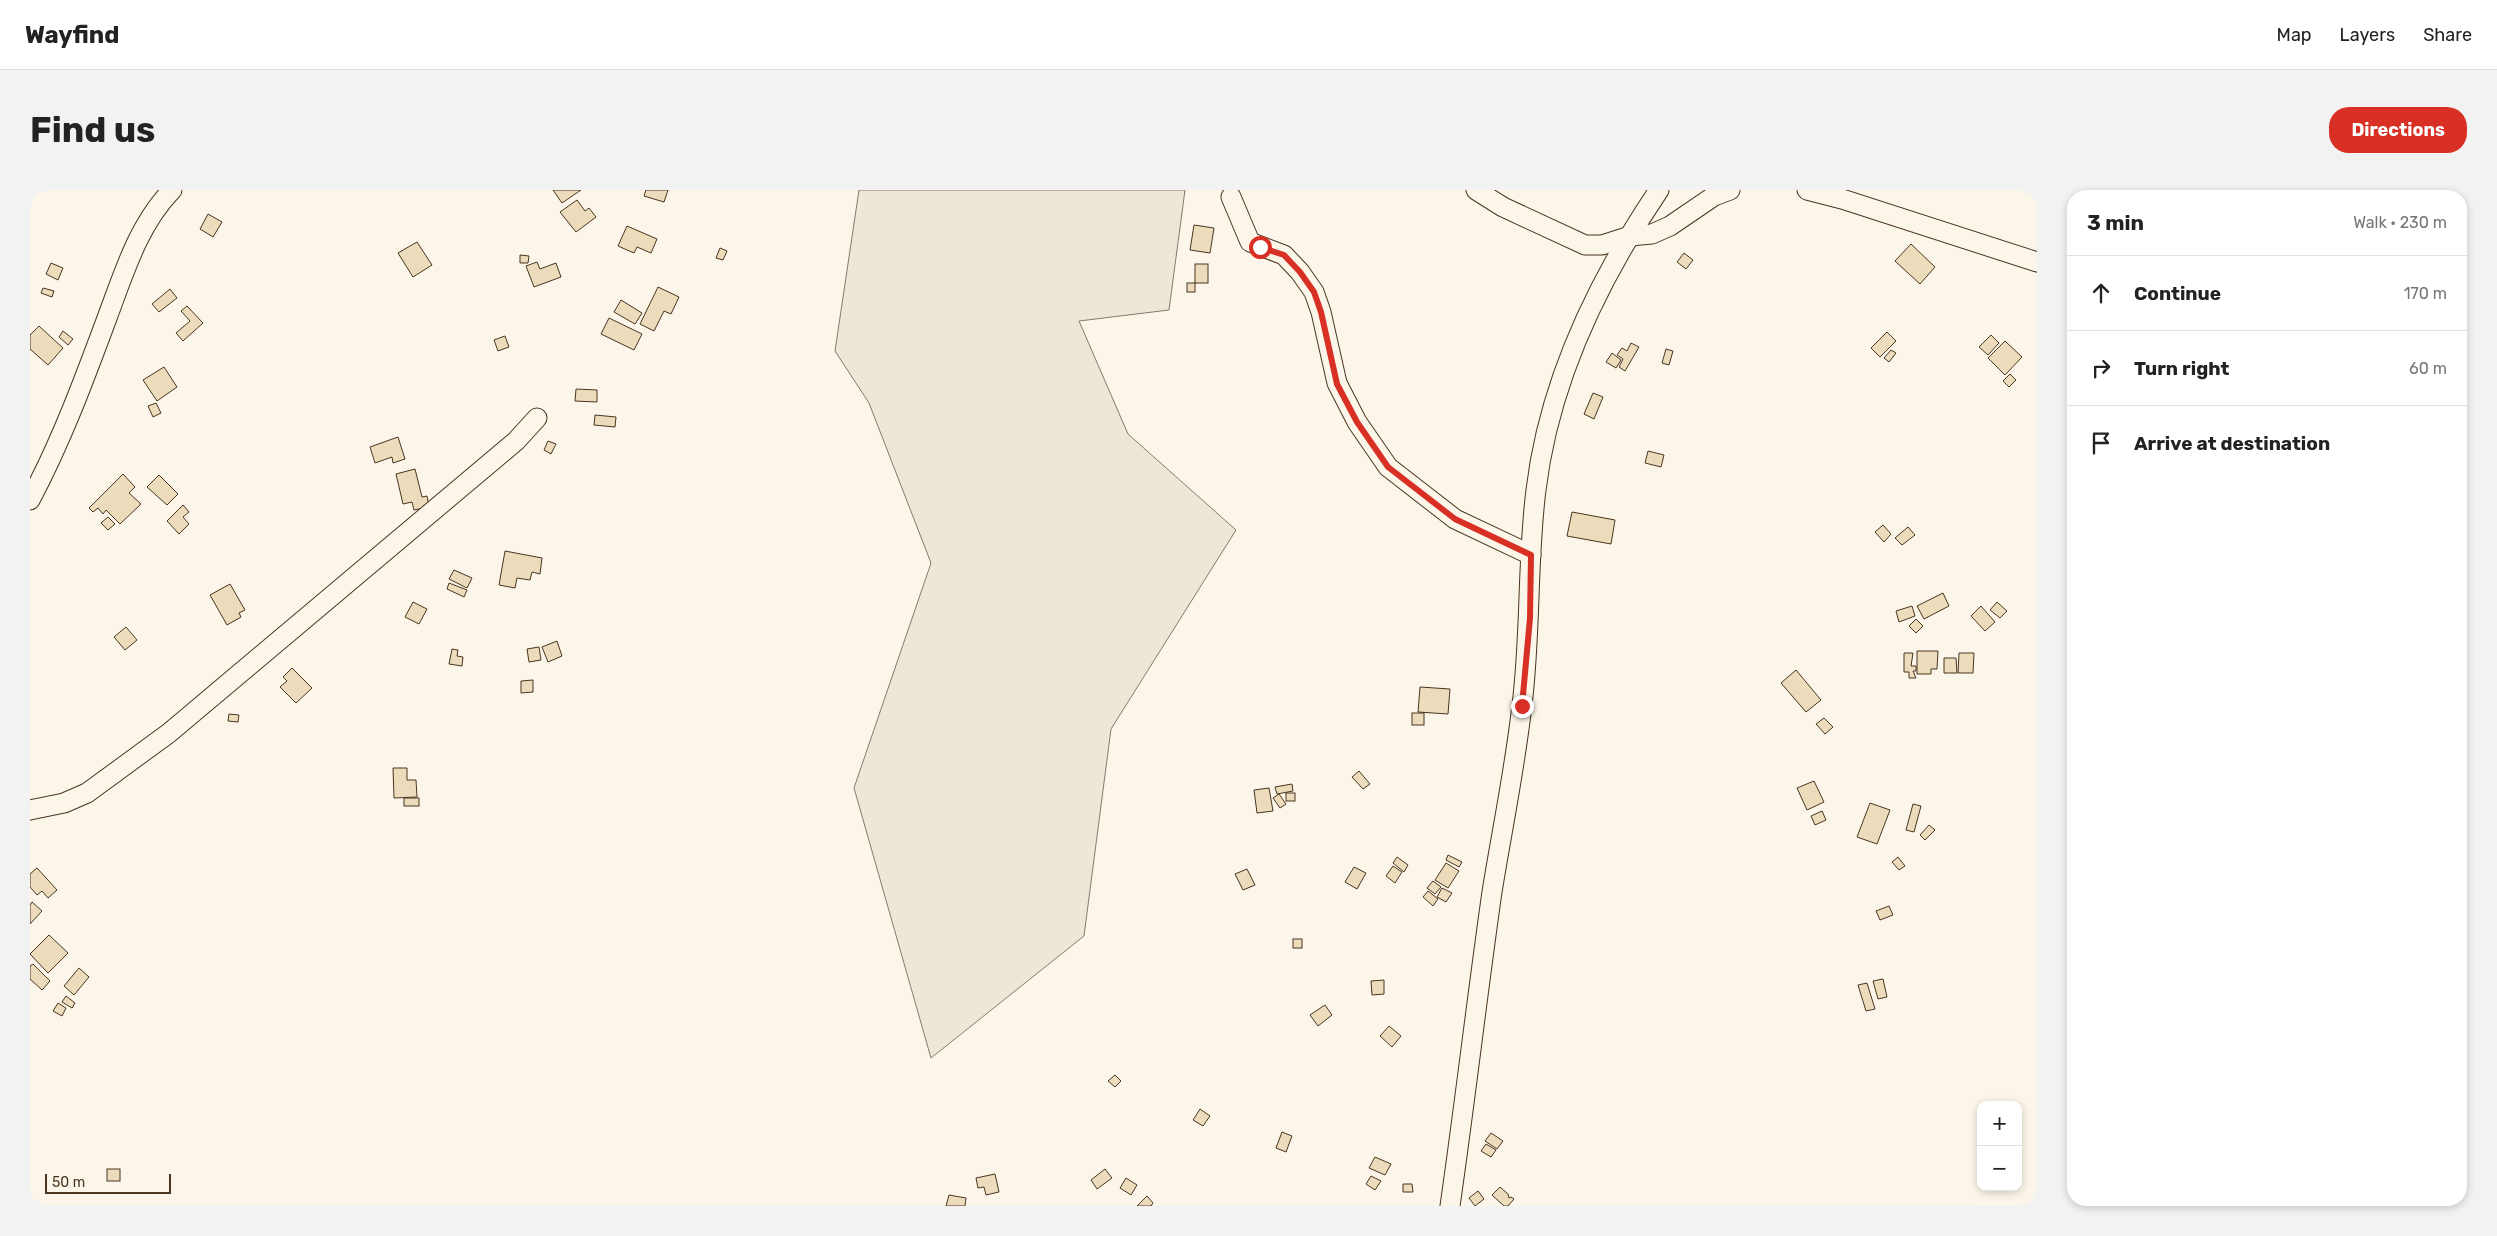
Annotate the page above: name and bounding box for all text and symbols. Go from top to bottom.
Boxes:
text: Wayfind [25,21,119,49]
text: Map [2277,24,2312,46]
text: Layers [2340,24,2395,46]
text: Share [2423,24,2472,46]
button: Directions [2329,107,2467,153]
text: Find us [30,109,155,151]
text: 3 min [2087,210,2144,235]
text: Walk · 230 m [2353,213,2447,232]
route start [1249,236,1272,259]
icon: ahead [2087,279,2115,307]
text: Continue [2134,282,2221,305]
text: 170 m [2404,284,2447,303]
icon: right [2087,354,2115,382]
text: Turn right [2134,357,2229,380]
text: 60 m [2409,359,2447,378]
icon: arrive [2087,429,2115,457]
text: Arrive at destination [2134,432,2330,455]
route end [1511,695,1534,718]
map controls [1977,1101,2022,1191]
button: + [1977,1101,2022,1146]
button: − [1977,1146,2022,1191]
scale bar [45,1171,171,1194]
text: 50 m [52,1174,85,1191]

